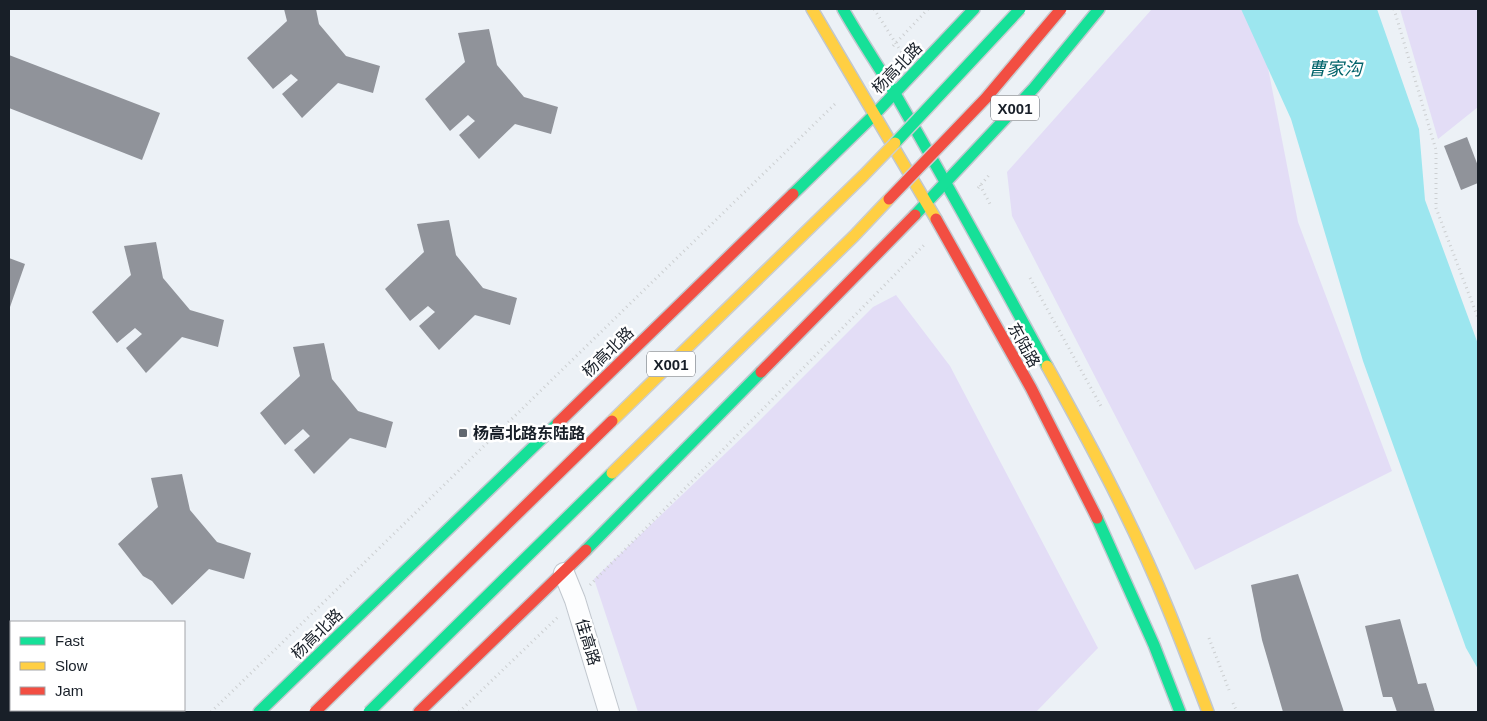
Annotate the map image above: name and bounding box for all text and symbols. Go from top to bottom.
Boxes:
street label: 杨高北路 [869,39,925,97]
water label: 曹家沟 [1308,59,1364,79]
road number: X001 [991,96,1039,120]
street label: 东陆路 [1005,320,1043,370]
street label: 杨高北路 [579,324,637,380]
road number: X001 [647,352,695,376]
place label: 杨高北路东陆路 [473,425,585,442]
marker: 杨高北路东陆路 [457,427,469,439]
street label: 杨高北路 [288,606,346,662]
street label: 佳高路 [573,617,603,667]
legend [10,621,185,711]
text: Fast [55,632,85,649]
text: Slow [55,657,88,674]
text: Jam [55,682,83,699]

